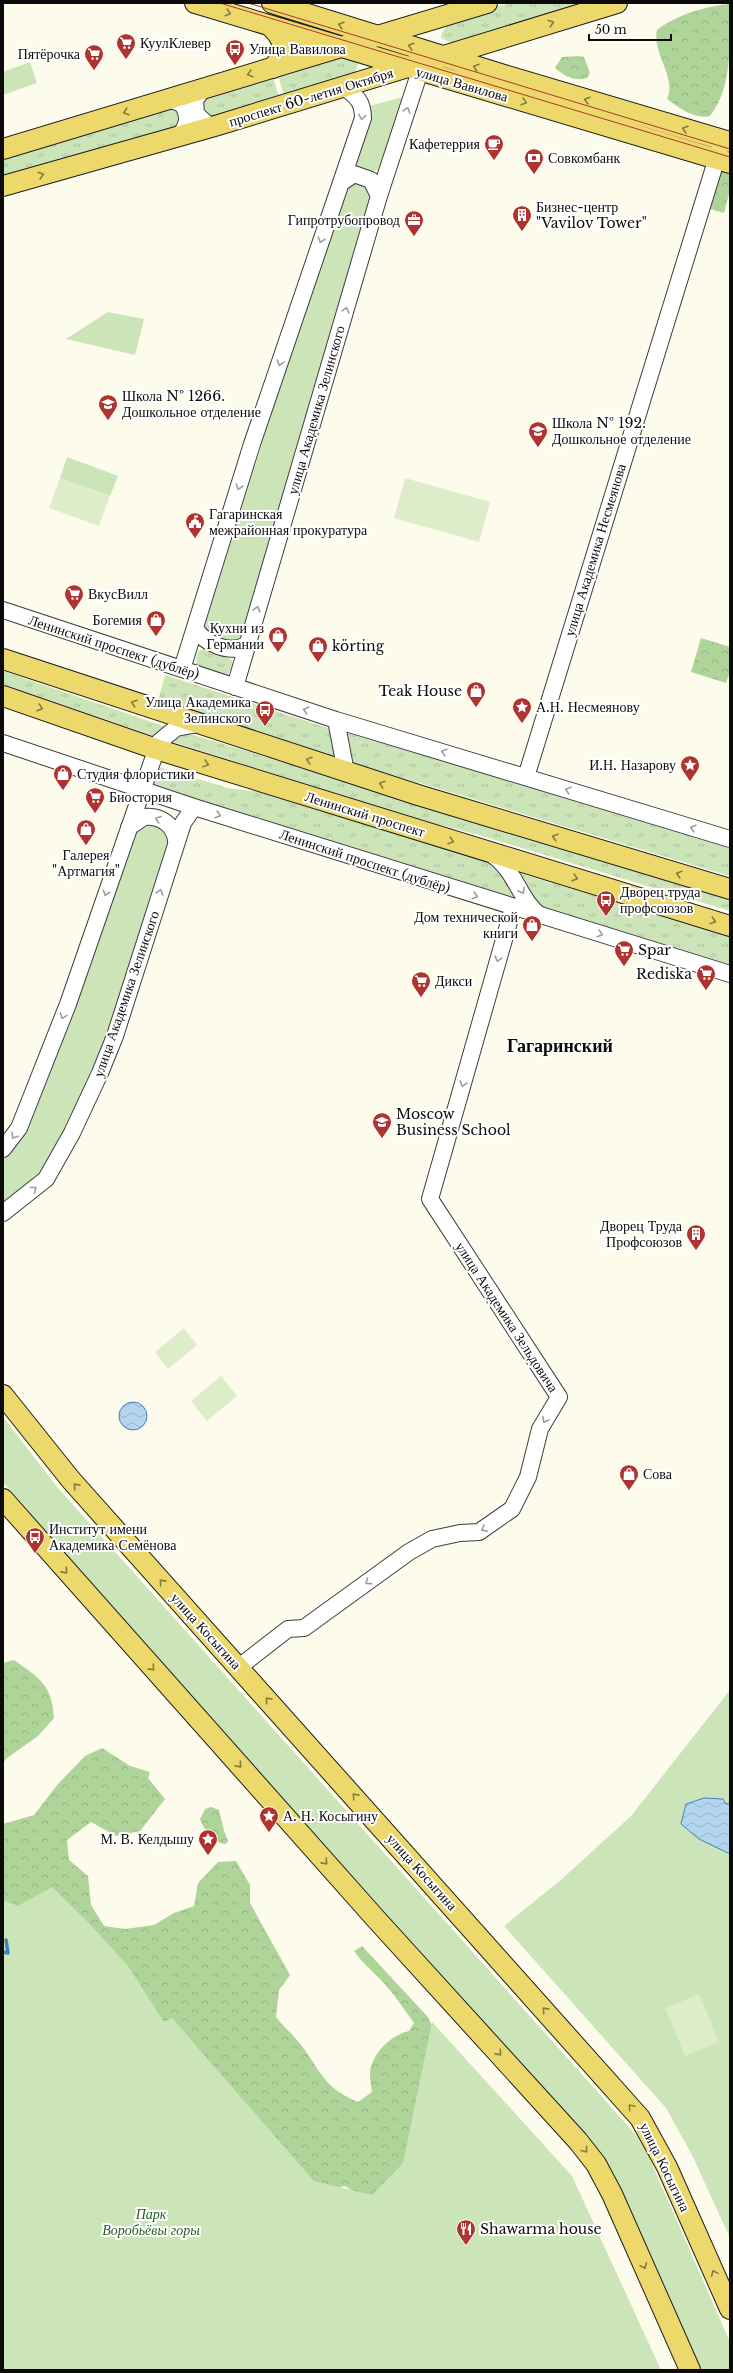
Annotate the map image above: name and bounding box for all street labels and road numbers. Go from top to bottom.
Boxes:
street label: улица Вавилова [414,62,511,106]
street label: проспект 60-летия Октября [227,63,396,131]
street label: улица Академика Зелинского [283,323,349,497]
street label: улица Академика Несмеянова [560,461,630,638]
street label: Ленинский проспект (дублёр) [26,611,202,683]
street label: Ленинский проспект [303,787,427,841]
street label: Ленинский проспект (дублёр) [277,825,453,897]
street label: улица Академика Зелинского [89,908,163,1080]
street label: улица Академика Зельдовича [451,1238,563,1396]
street label: улица Косыгина [167,1589,246,1674]
street label: улица Косыгина [383,1830,462,1915]
street label: улица Косыгина [636,2119,695,2215]

